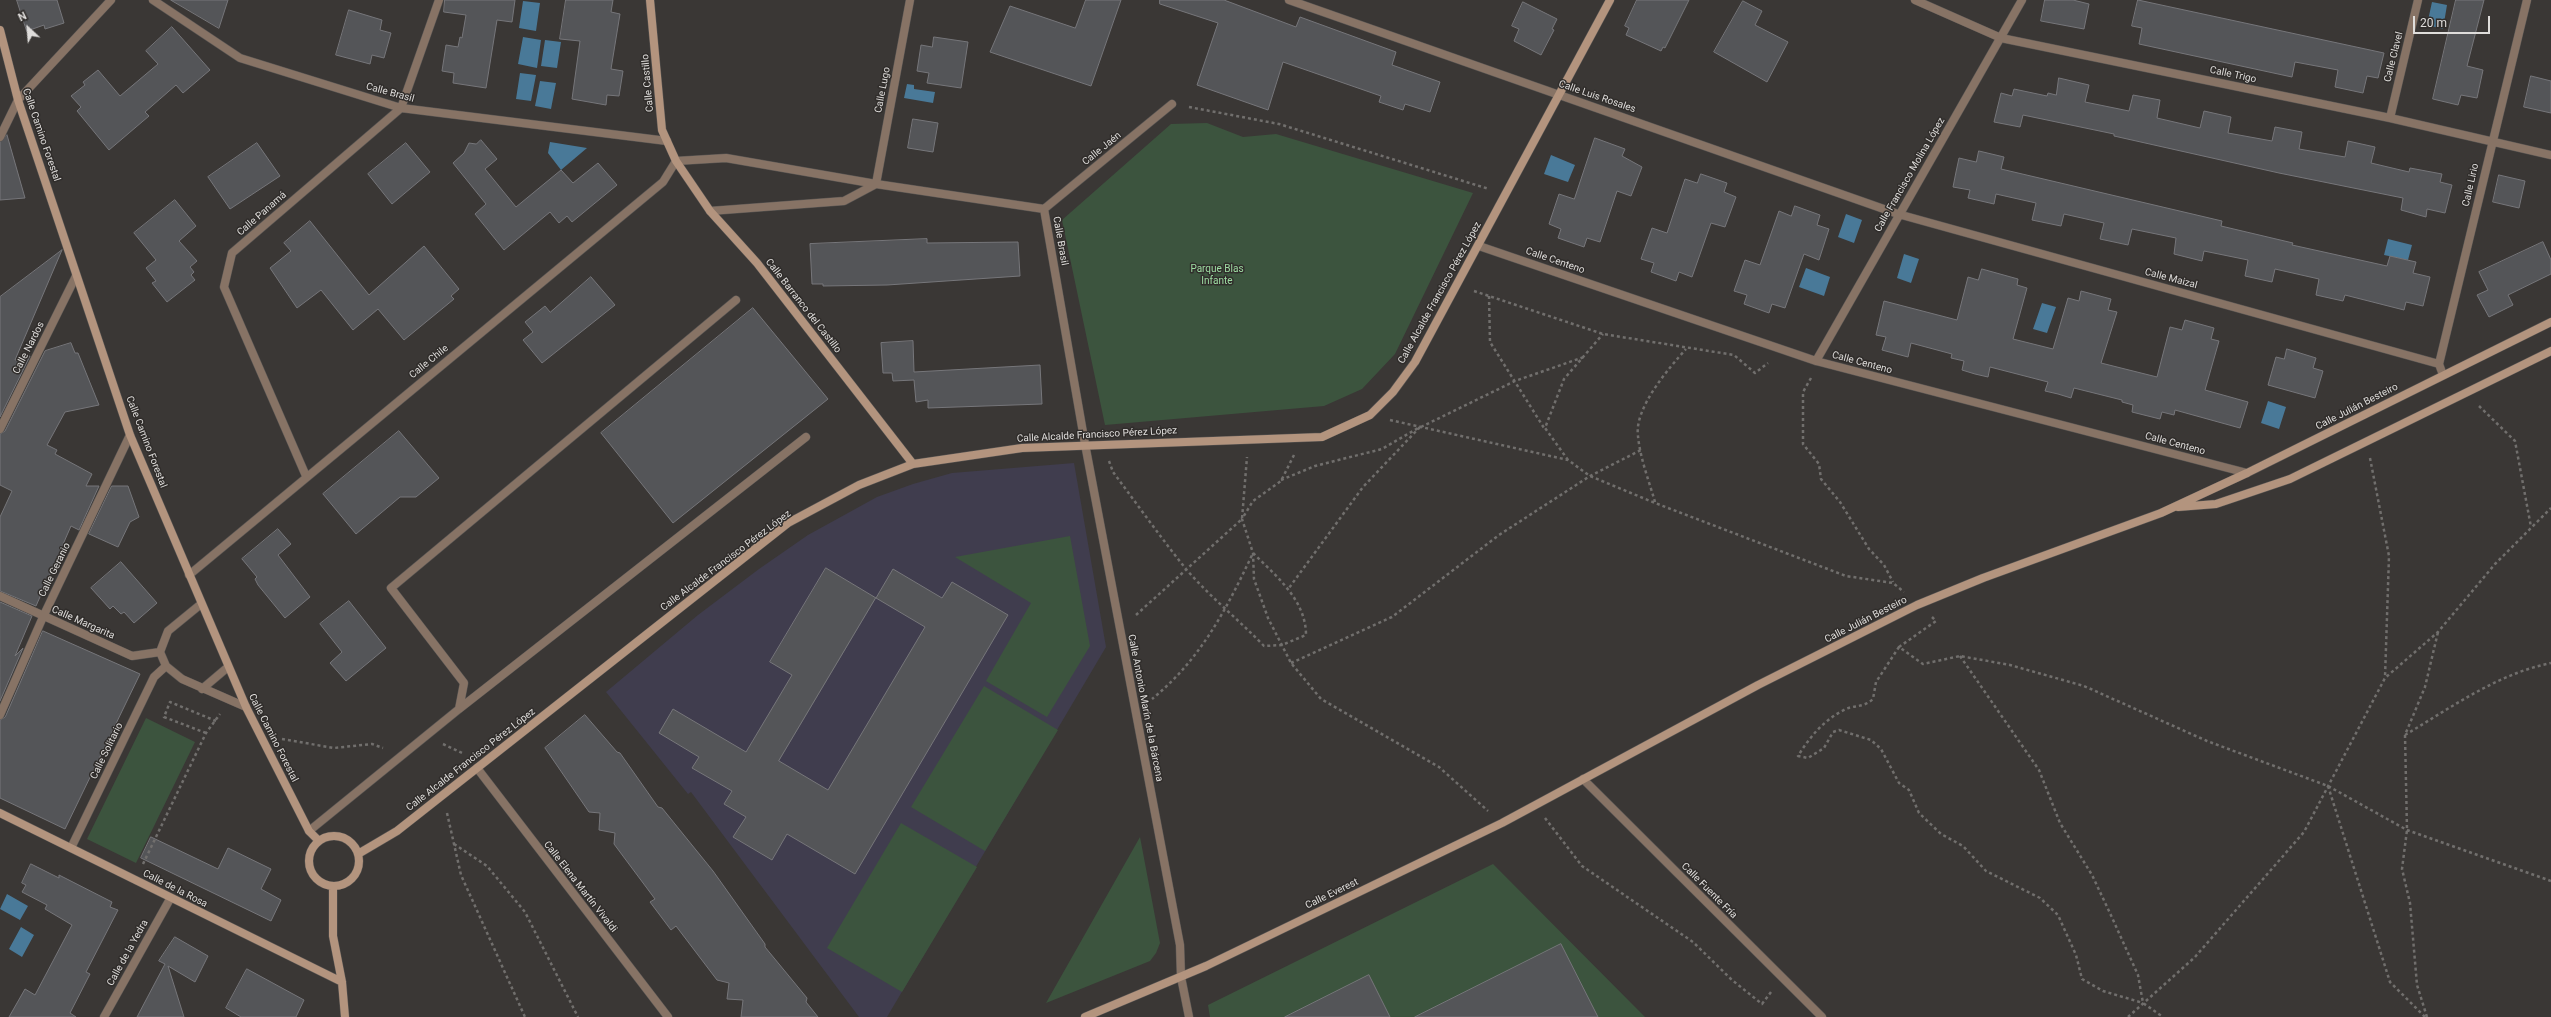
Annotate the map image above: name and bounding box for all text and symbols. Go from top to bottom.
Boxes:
north arrow [8,8,48,48]
scale bar [2415,8,2492,34]
text: N [16,9,29,24]
text: 20 m [2420,16,2447,30]
street label: Calle Clavel [2382,31,2406,83]
street label: Calle Castillo [639,54,657,112]
street label: Calle Trigo [2209,64,2257,86]
street label: Calle Lugo [873,66,893,114]
street label: Calle Luis Rosales [1557,78,1637,116]
street label: Calle Brasil [365,81,415,105]
street label: Calle Camino Forestal [19,87,63,183]
street label: Calle Francisco Molina López [1872,116,1948,234]
street label: Calle Jaén [1080,130,1124,168]
street label: Calle Lirio [2460,162,2482,208]
street label: Calle Panamá [235,189,289,239]
street label: Calle Brasil [1050,216,1070,266]
street label: Calle Alcalde Francisco Pérez López [1396,220,1484,366]
street label: Calle Centeno [1524,245,1586,277]
street label: Calle Barranco del Castillo [762,256,844,356]
park label: Parque Blas Infante [1190,263,1244,286]
street label: Calle Maizal [2143,266,2199,292]
street label: Calle Nardos [11,320,47,376]
street label: Calle Chile [407,343,451,381]
street label: Calle Centeno [1831,349,1893,377]
street label: Calle Julián Besteiro [2314,381,2400,433]
street label: Calle Camino Forestal [123,394,169,490]
street label: Calle Alcalde Francisco Pérez López [1017,425,1177,445]
street label: Calle Centeno [2144,430,2206,458]
street label: Calle Alcalde Francisco Pérez López [658,508,794,614]
street label: Calle Geranio [37,541,73,599]
street label: Calle Julián Besteiro [1823,594,1909,646]
street label: Calle Margarita [50,604,116,642]
street label: Calle Antonio Marín de la Bárcena [1125,633,1165,783]
street label: Calle Camino Forestal [246,692,300,784]
street label: Calle Alcalde Francisco Pérez López [404,706,538,814]
street label: Calle Solitario [88,721,126,781]
street label: Calle Elena Martín Vivaldi [541,839,619,935]
street label: Calle Fuente Fría [1679,861,1739,921]
street label: Calle de la Rosa [141,868,209,910]
street label: Calle Everest [1304,876,1360,912]
street label: Calle de la Yedra [105,918,151,988]

